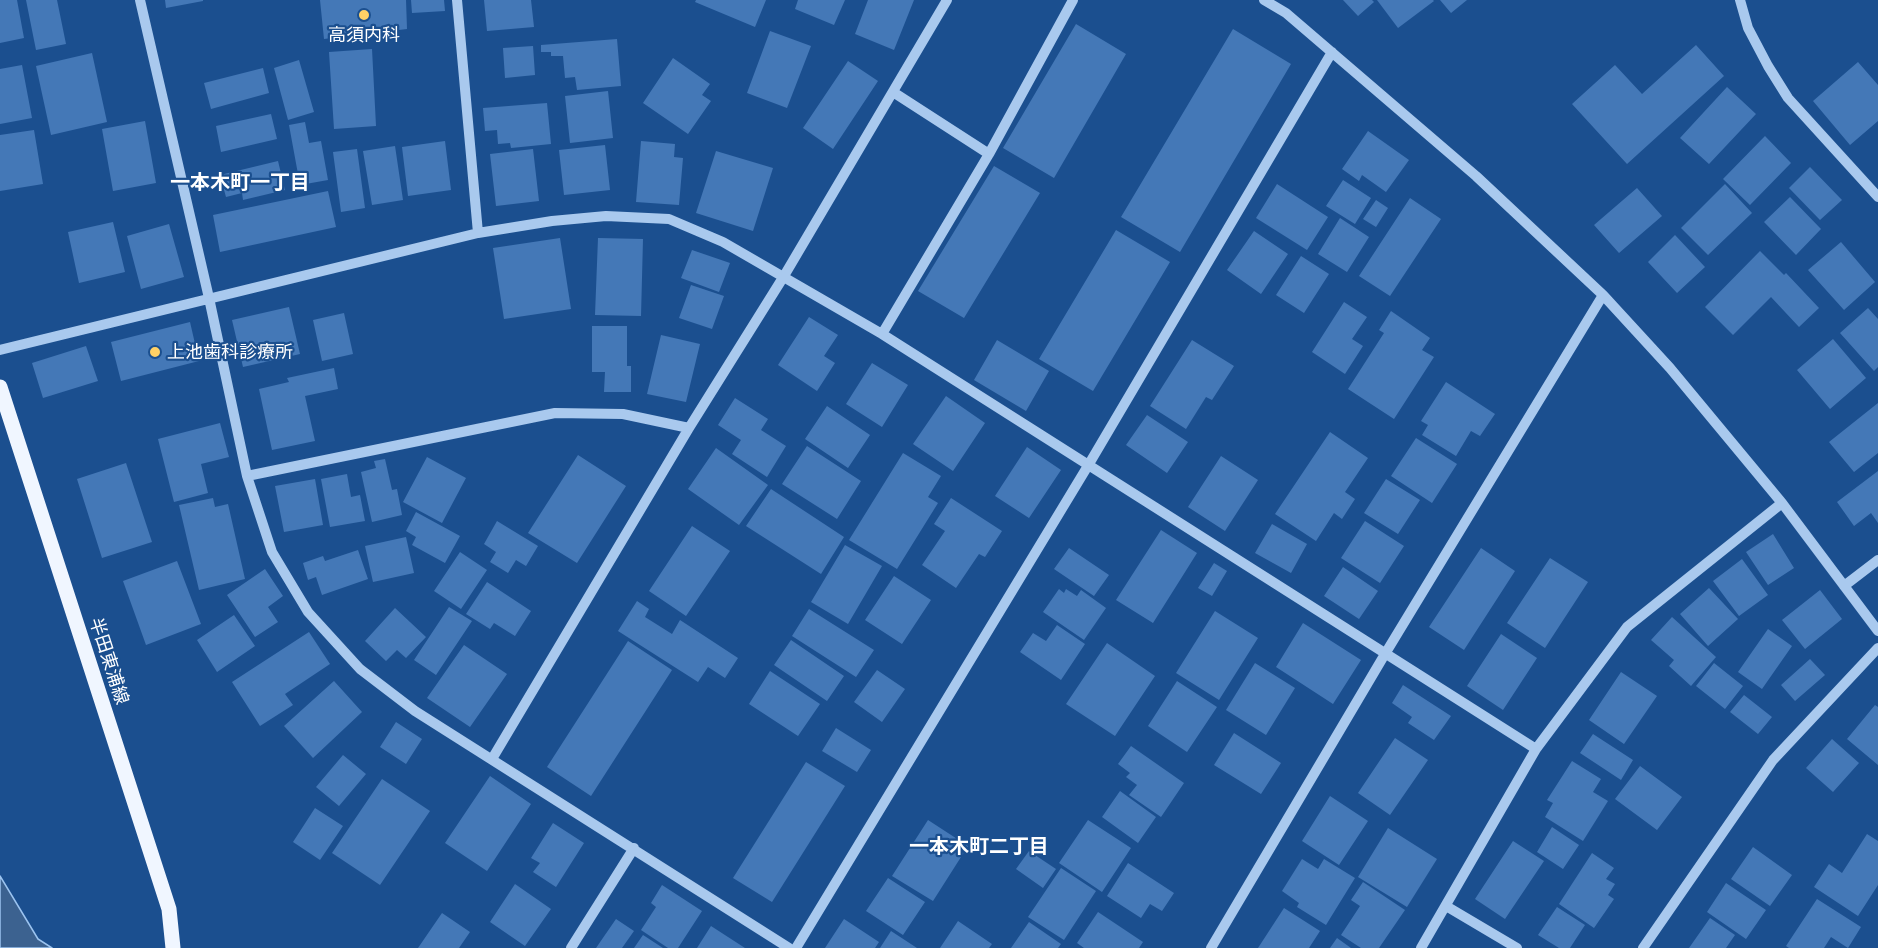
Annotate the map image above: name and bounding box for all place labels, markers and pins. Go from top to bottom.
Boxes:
marker: 高須内科 [357,8,371,22]
place label: 高須内科 [328,24,400,46]
place label: 上池歯科診療所 [167,341,293,363]
marker: 上池歯科診療所 [148,345,162,359]

